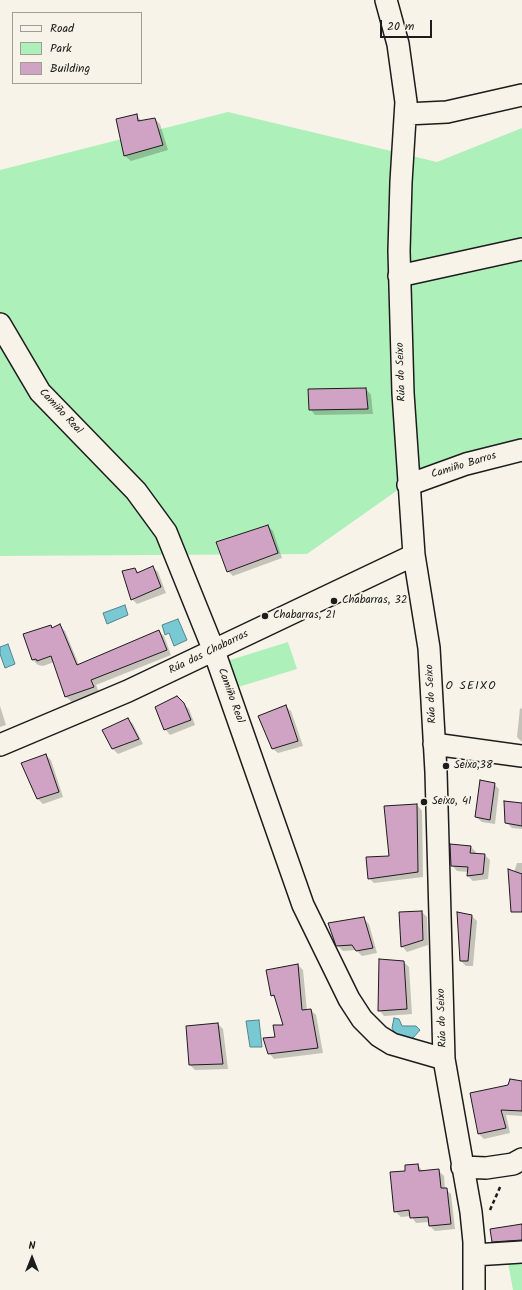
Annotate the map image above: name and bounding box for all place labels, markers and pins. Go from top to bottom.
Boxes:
place label: Chabarras, 32 [342,594,407,608]
marker: Chabarras, 32 [329,596,339,606]
place label: Chabarras, 21 [273,609,335,623]
marker: Chabarras, 21 [260,611,270,621]
place label: Seixo,38 [454,759,492,773]
marker: Seixo,38 [441,761,451,771]
place label: Seixo, 41 [432,795,472,809]
marker: Seixo, 41 [419,797,429,807]

